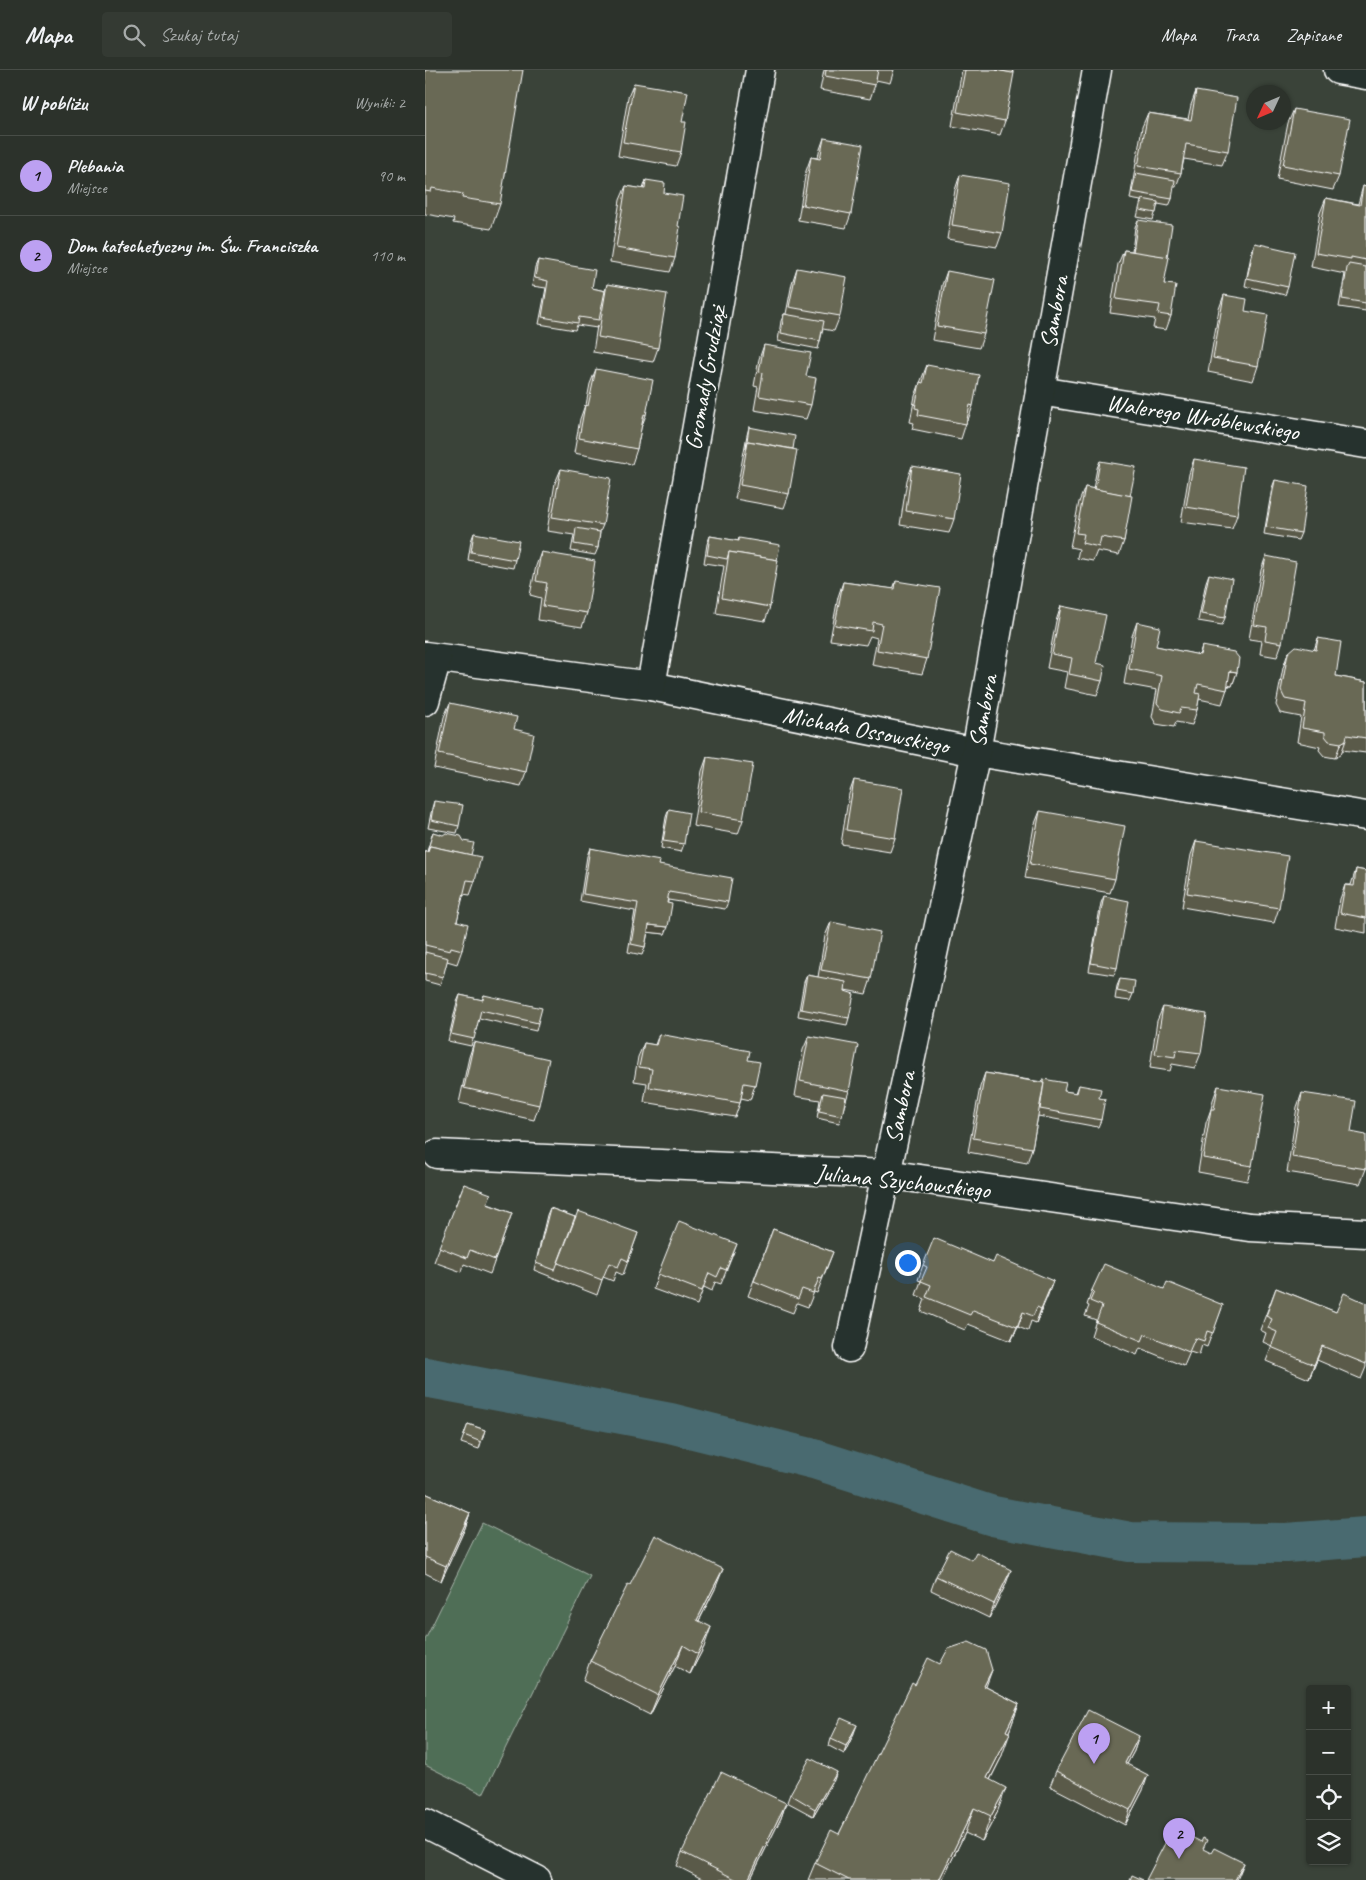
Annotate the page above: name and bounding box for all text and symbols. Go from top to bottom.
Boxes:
search box [102,12,452,57]
text: Mapa [25,20,72,50]
icon: search [120,21,148,49]
text: Szukaj tutaj [160,23,238,47]
text: Mapa [1161,24,1196,46]
text: Trasa [1224,24,1258,46]
text: Zapisane [1286,24,1341,46]
north arrow [1246,85,1291,130]
text: W pobliżu [20,90,87,116]
text: Wyniki: 2 [354,93,405,113]
text: Plebania [67,154,123,178]
text: 1 [32,166,40,186]
text: 90 m [378,166,405,186]
text: Miejsce [67,178,107,198]
text: Dom katechetyczny im. Św. Franciszka [67,234,317,258]
text: 2 [32,246,40,266]
text: 110 m [371,246,405,266]
text: Miejsce [67,258,107,278]
street label: Sambora [1033,271,1075,350]
street label: Gromady Grudziąż [678,301,733,452]
street label: Walerego Wróblewskiego [1105,387,1303,447]
street label: Sambora [962,670,1004,749]
street label: Michała Ossowskiego [780,699,954,761]
street label: Sambora [878,1066,923,1146]
street label: Juliana Szychowskiego [813,1157,993,1205]
your location [895,1250,921,1276]
map controls [1306,1685,1351,1865]
button: + [1306,1685,1351,1730]
pin: 1 [1078,1723,1110,1764]
button: − [1306,1730,1351,1775]
button: locate [1306,1775,1351,1820]
pin: 2 [1163,1818,1195,1859]
button: layers [1306,1820,1351,1865]

